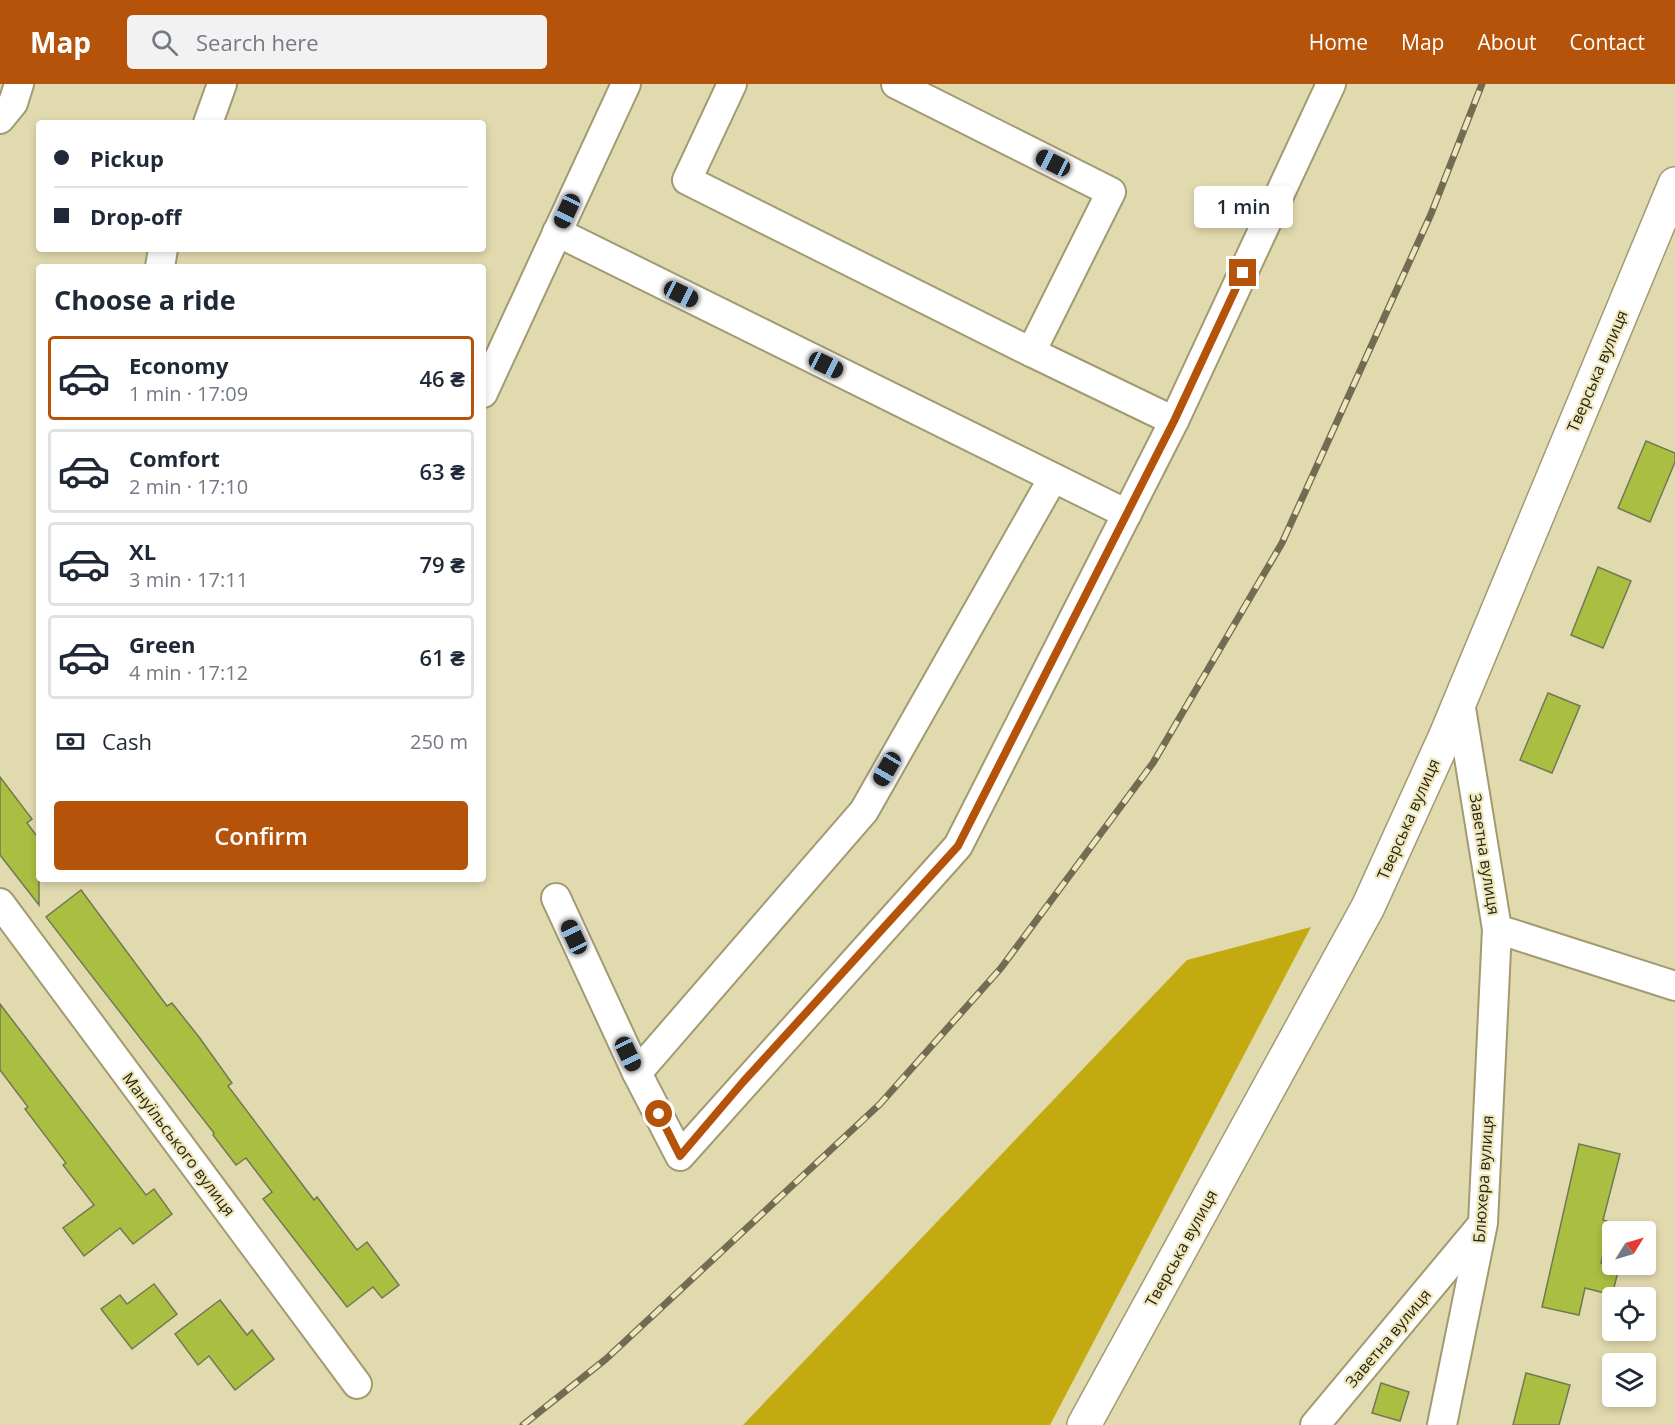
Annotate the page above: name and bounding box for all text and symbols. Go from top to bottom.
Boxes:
search box [127,15,547,69]
text: Map [30,23,91,61]
icon: search [148,26,181,59]
text: Search here [196,27,319,57]
text: Home [1309,28,1368,56]
text: Map [1401,28,1444,56]
text: About [1477,28,1537,56]
text: Contact [1570,28,1645,56]
text: Pickup [90,143,164,173]
car [1033,147,1073,179]
callout: 1 min [1194,186,1292,228]
car [551,191,583,231]
text: 1 min [1217,193,1271,220]
text: Drop-off [90,201,182,231]
route end [1229,259,1256,286]
car [661,278,701,310]
text: Choose a ride [54,281,236,318]
street label: Тверська вулиця [1561,307,1633,435]
car [806,349,846,381]
text: Economy [129,350,228,380]
icon: car [57,351,111,405]
text: 46 ₴ [419,363,465,393]
text: 1 min · 17:09 [129,380,248,407]
text: Comfort [129,443,220,473]
icon: car [57,444,111,498]
text: 63 ₴ [419,456,465,486]
text: 2 min · 17:10 [129,473,248,500]
text: XL [129,536,156,566]
icon: car [57,537,111,591]
text: 79 ₴ [419,549,465,579]
text: 3 min · 17:11 [129,566,248,593]
text: Green [129,629,195,659]
icon: car [57,630,111,684]
text: 61 ₴ [419,642,465,672]
text: 4 min · 17:12 [129,659,248,686]
icon: cash [54,725,87,758]
text: Cash [102,726,152,756]
text: 250 m [410,728,468,755]
car [870,749,904,789]
street label: Тверська вулиця [1371,755,1445,883]
street label: Заветна вулиця [1465,792,1505,916]
button: Confirm [54,801,468,870]
car [558,917,590,957]
car [612,1034,644,1074]
street label: Мануїльського вулиця [118,1067,240,1221]
route start [645,1100,672,1127]
street label: Блюхера вулиця [1468,1114,1498,1244]
street label: Тверська вулиця [1140,1186,1222,1310]
north arrow [1602,1221,1656,1275]
map controls [1602,1221,1656,1407]
street label: Заветна вулиця [1340,1284,1436,1392]
button: locate [1602,1287,1656,1341]
button: layers [1602,1353,1656,1407]

